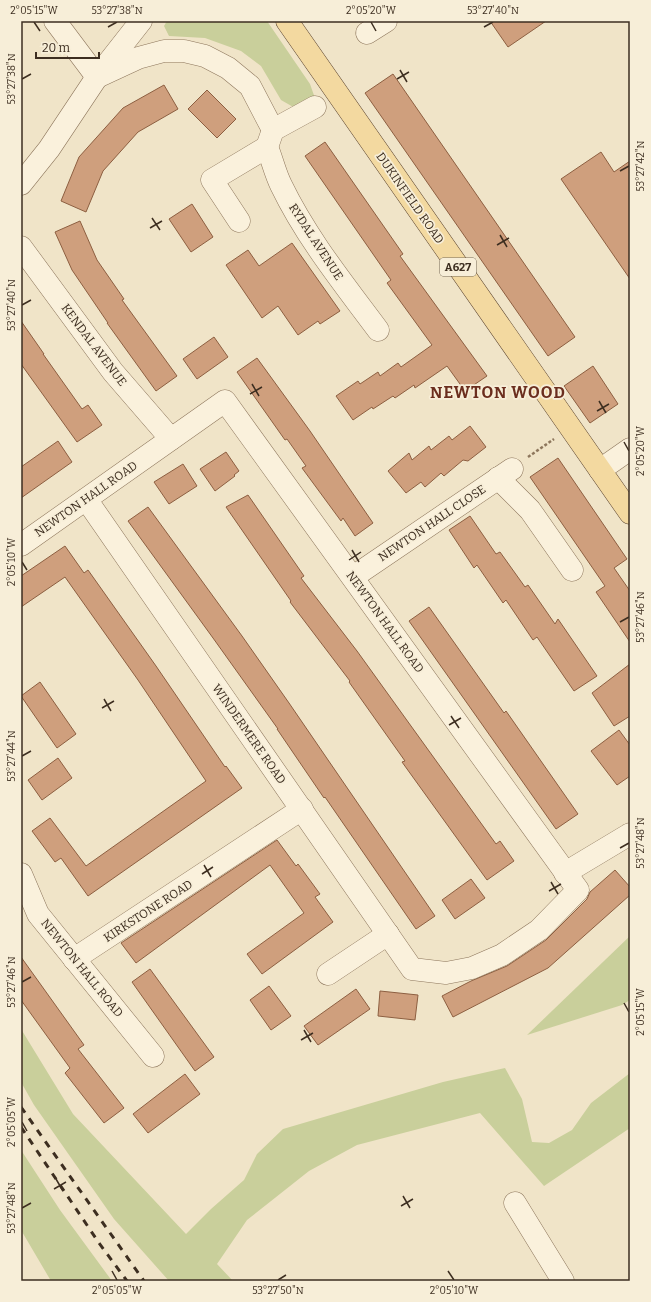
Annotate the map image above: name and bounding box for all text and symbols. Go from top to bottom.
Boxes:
text: 2°05'15"W [10,5,58,17]
text: 53°27'38"N [91,5,143,17]
text: 2°05'20"W [346,5,397,17]
text: 53°27'40"N [467,5,519,17]
scale bar [36,34,99,60]
text: 20 m [42,41,71,55]
text: 53°27'38"N [6,53,18,105]
text: 53°27'42"N [635,140,647,192]
street label: DUKINFIELD ROAD [373,150,447,246]
street label: RYDAL AVENUE [286,201,346,283]
road number: A627 [440,258,476,276]
text: 53°27'40"N [6,279,18,331]
street label: KENDAL AVENUE [59,301,129,389]
district label: NEWTON WOOD [430,383,566,402]
text: 2°05'20"W [635,425,647,476]
street label: NEWTON HALL ROAD [32,458,140,540]
street label: NEWTON HALL CLOSE [376,482,488,564]
text: 2°05'10"W [6,537,18,586]
street label: NEWTON HALL ROAD [343,568,427,676]
text: 53°27'46"N [635,591,647,643]
street label: WINDERMERE ROAD [209,681,289,787]
text: 53°27'44"N [6,730,18,782]
text: 53°27'48"N [635,817,647,869]
street label: KIRKSTONE ROAD [101,877,195,945]
street label: NEWTON HALL ROAD [38,916,126,1020]
text: 53°27'46"N [6,956,18,1008]
text: 2°05'15"W [635,988,647,1036]
text: 2°05'05"W [6,1096,18,1147]
text: 53°27'48"N [6,1182,18,1234]
text: 2°05'05"W [92,1285,143,1297]
text: 53°27'50"N [252,1285,304,1297]
text: 2°05'10"W [430,1285,479,1297]

